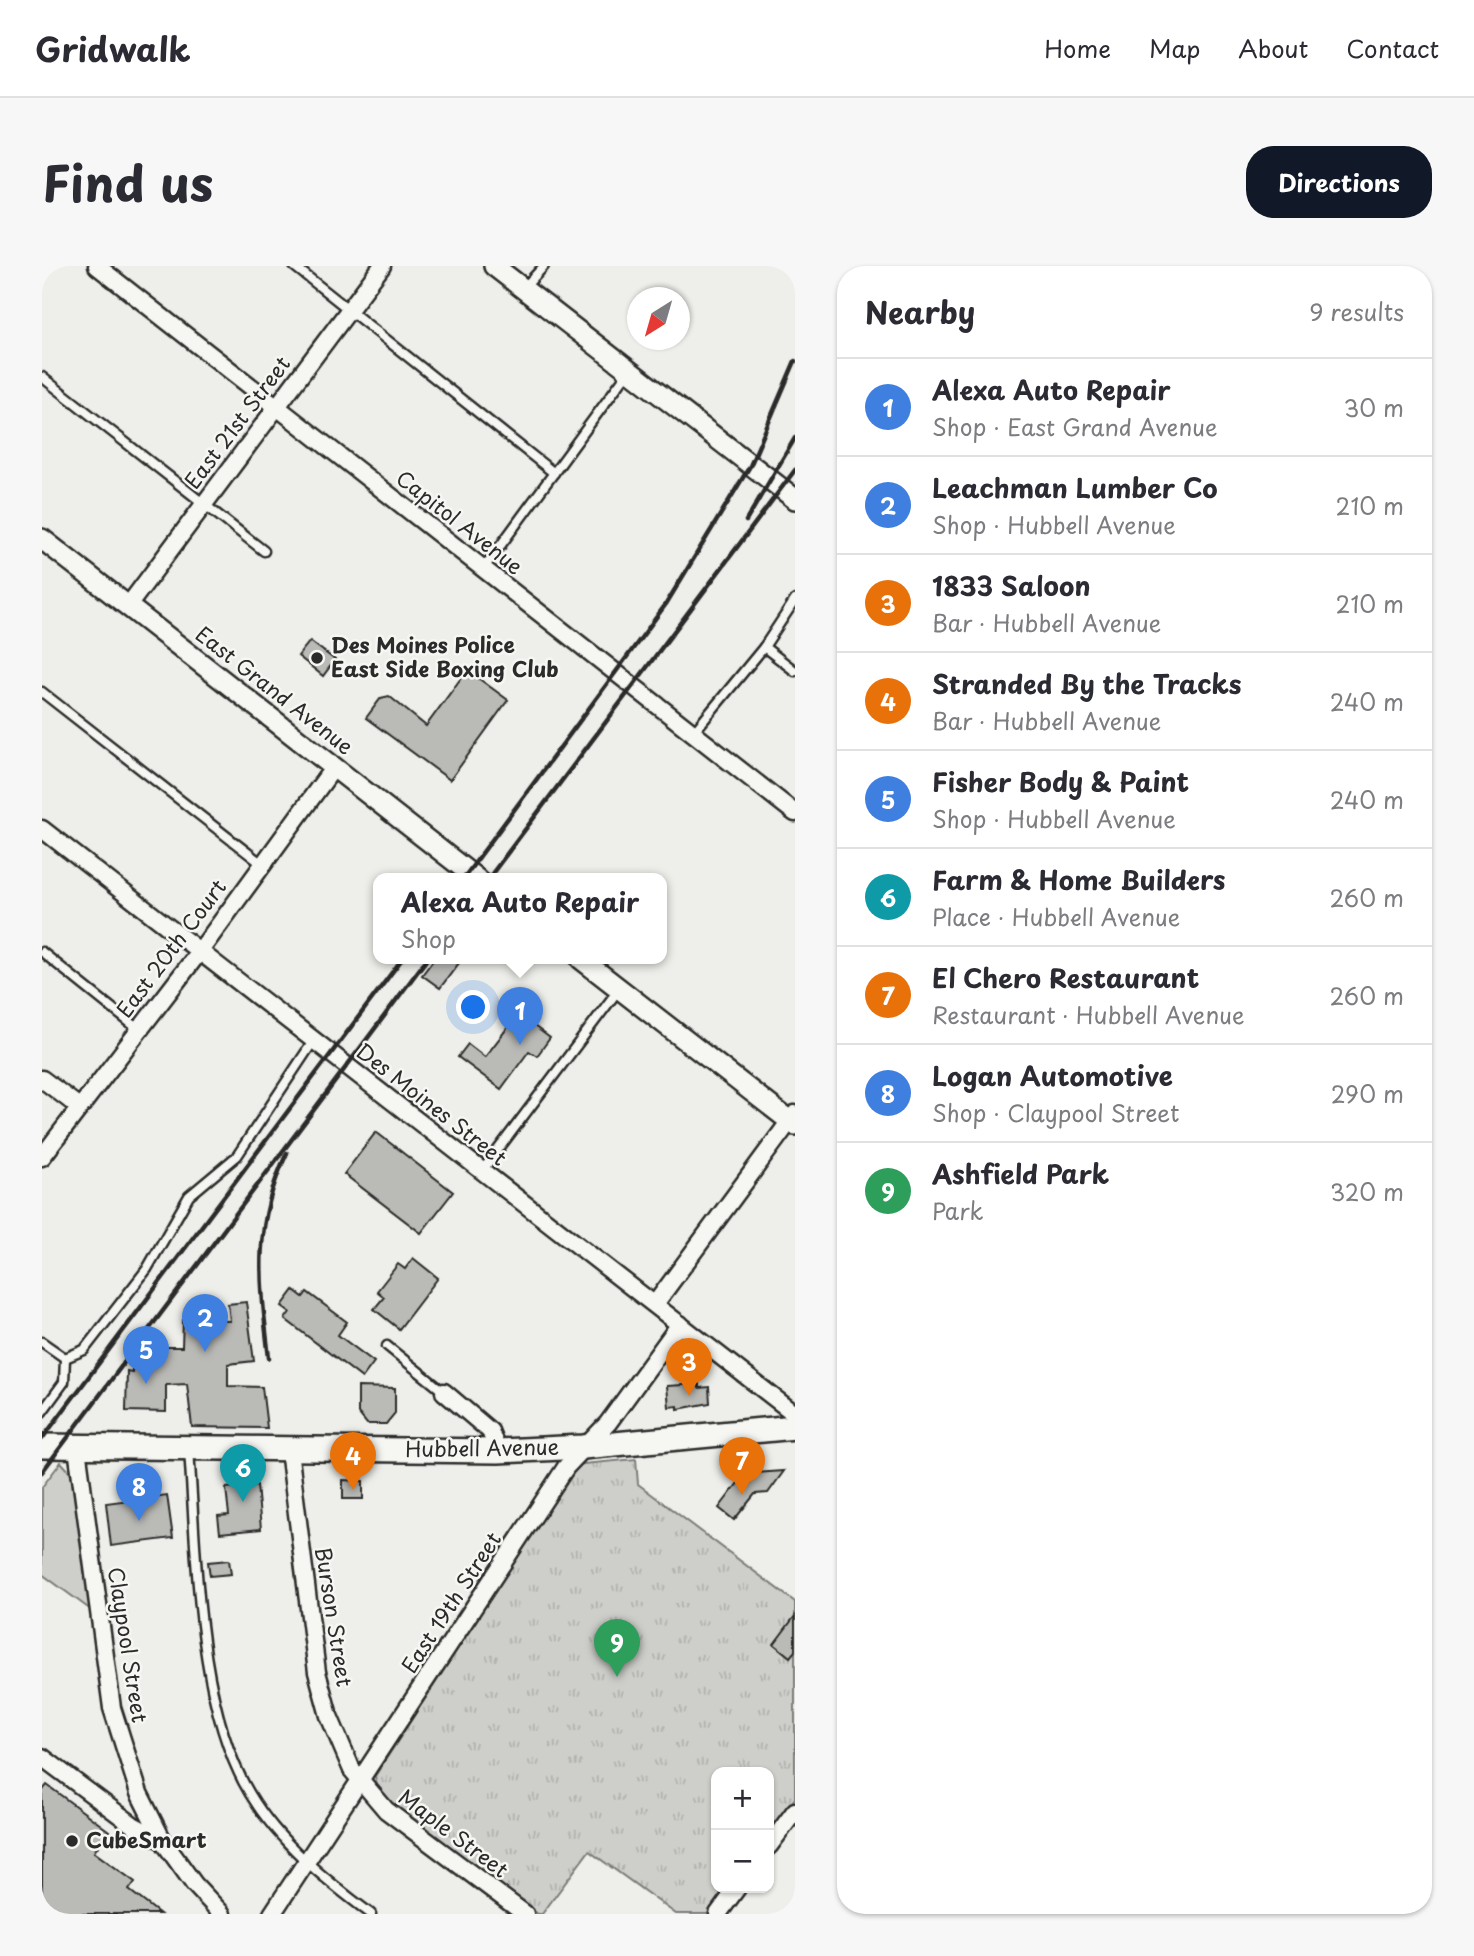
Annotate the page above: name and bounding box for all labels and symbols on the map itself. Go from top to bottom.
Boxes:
north arrow [627,287,690,350]
street label: East 21st Street [176,349,297,495]
street label: Capitol Avenue [390,462,530,581]
street label: East Grand Avenue [190,618,361,761]
place label: Des Moines Police East Side Boxing Club [331,628,559,684]
marker: Des Moines Police East Side Boxing Club [309,650,325,666]
street label: East 20th Court [108,872,233,1024]
pin: 1 [497,987,543,1045]
your location [456,990,490,1024]
street label: Des Moines Street [350,1034,514,1173]
pin: 2 [182,1294,228,1352]
pin: 5 [123,1326,169,1384]
pin: 3 [666,1338,712,1396]
street label: Hubbell Avenue [405,1430,559,1464]
pin: 4 [330,1432,376,1490]
pin: 7 [719,1437,765,1495]
pin: 6 [220,1444,266,1502]
pin: 8 [116,1463,162,1521]
street label: East 19th Street [393,1525,508,1679]
street label: Burson Street [308,1545,362,1689]
street label: Claypool Street [101,1564,157,1725]
pin: 9 [594,1619,640,1677]
street label: Maple Street [392,1780,516,1884]
place label: CubeSmart [86,1823,207,1855]
marker: CubeSmart [64,1833,80,1849]

